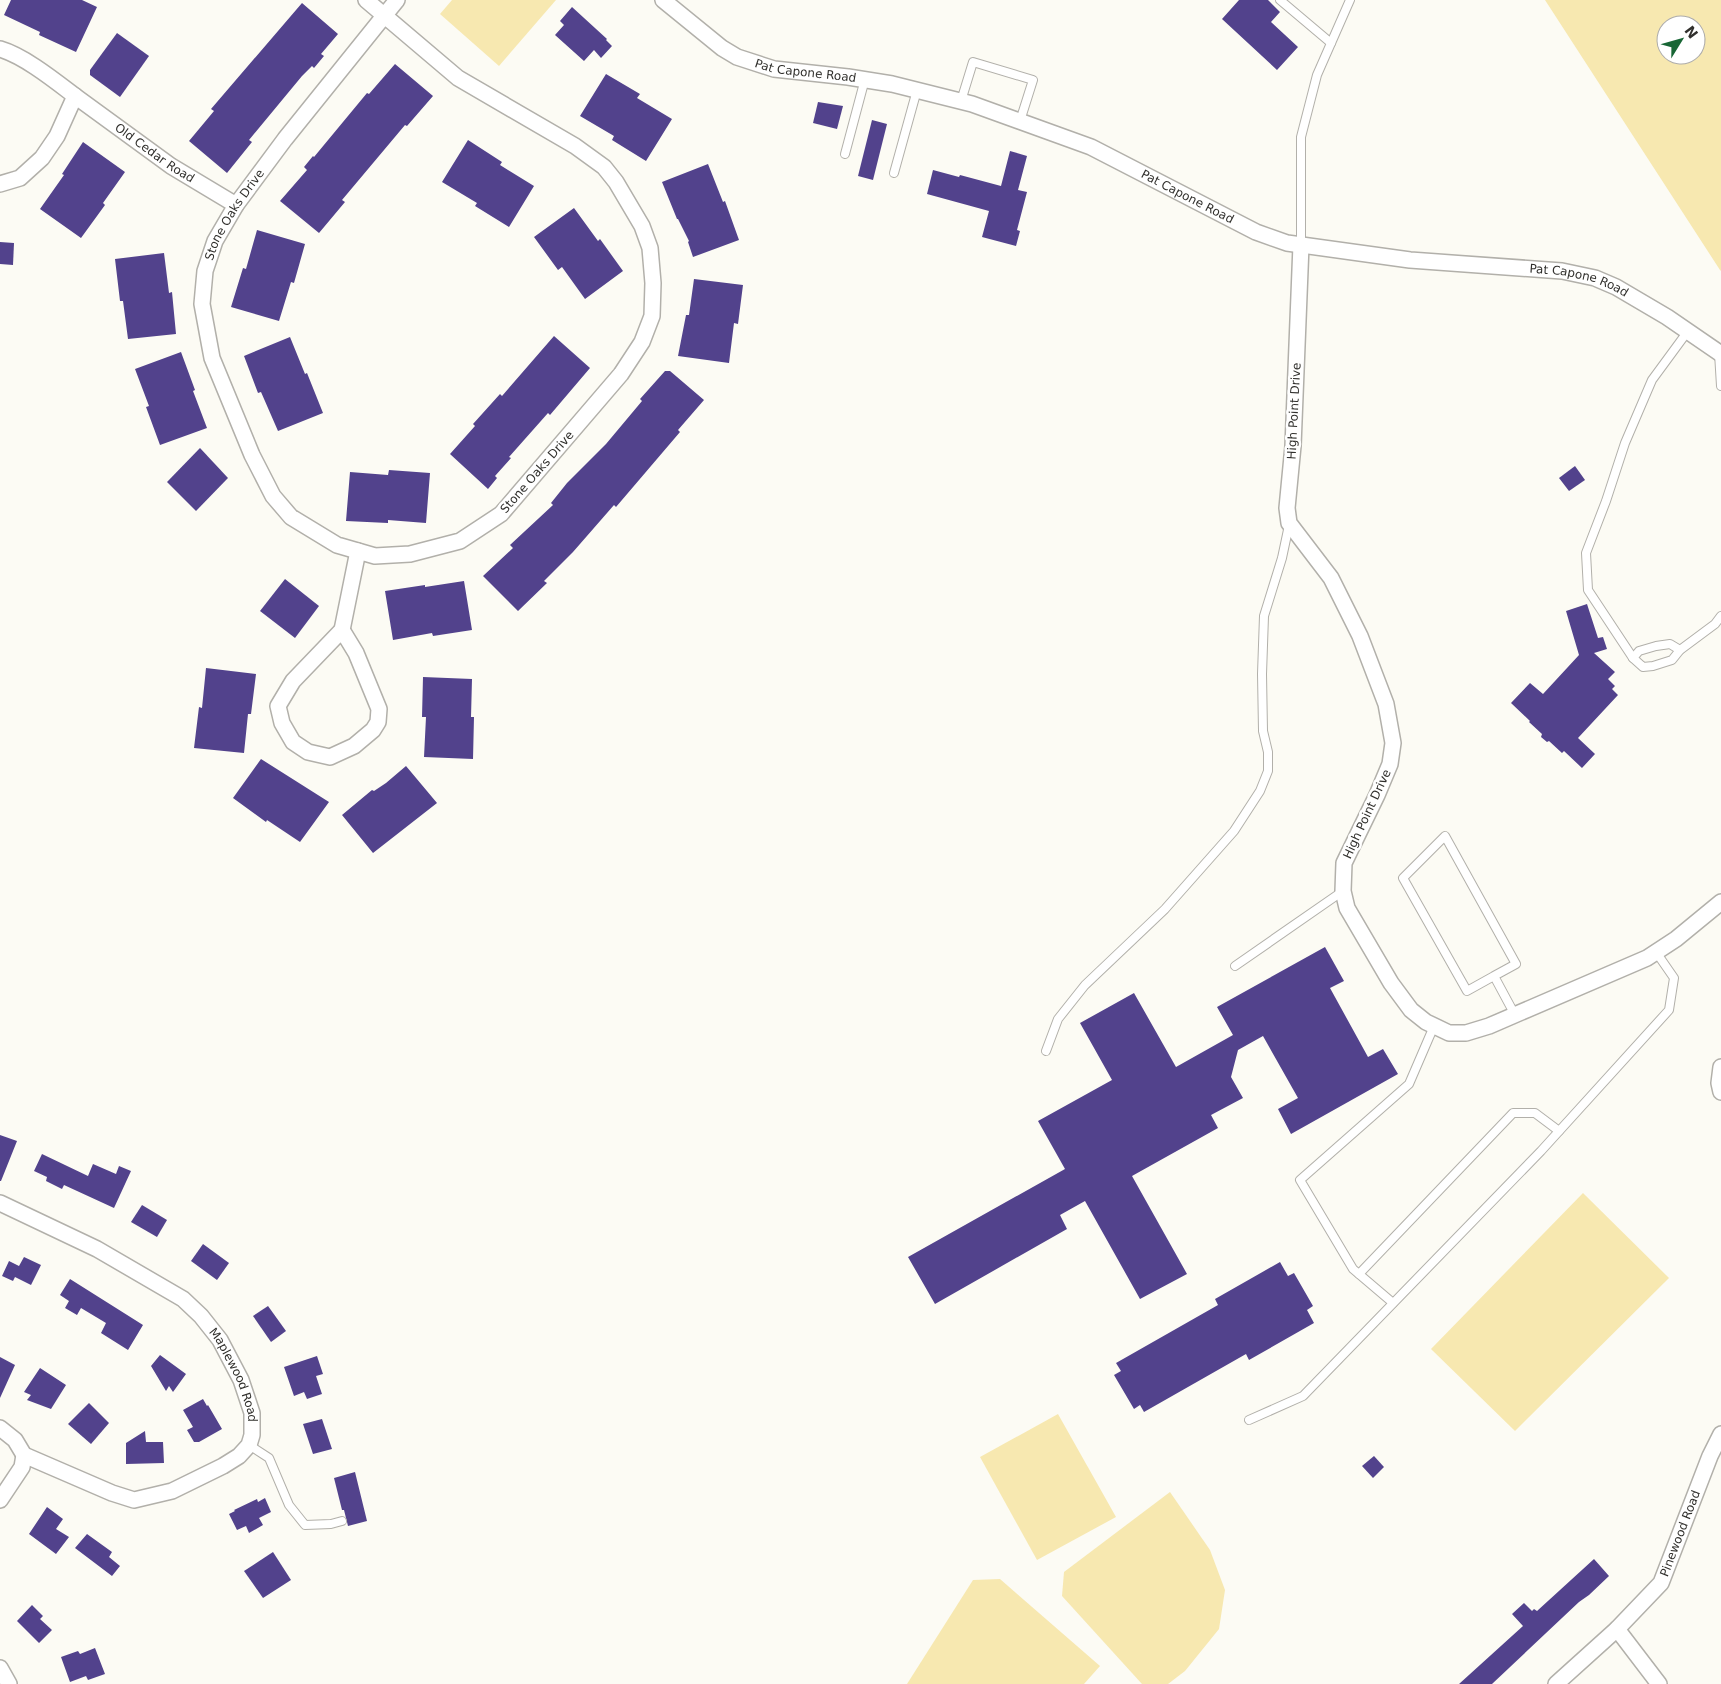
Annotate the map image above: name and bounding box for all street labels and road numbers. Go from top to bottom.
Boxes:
street label: Pat Capone Road [753,56,857,85]
street label: Old Cedar Road [112,120,197,185]
street label: Stone Oaks Drive [202,166,267,262]
street label: Pat Capone Road [1139,167,1236,226]
street label: Pat Capone Road [1529,262,1631,300]
street label: High Point Drive [1284,362,1304,460]
street label: Stone Oaks Drive [498,428,576,516]
street label: High Point Drive [1340,767,1394,861]
street label: Maplewood Road [206,1325,259,1422]
street label: Pinewood Road [1657,1488,1703,1579]

